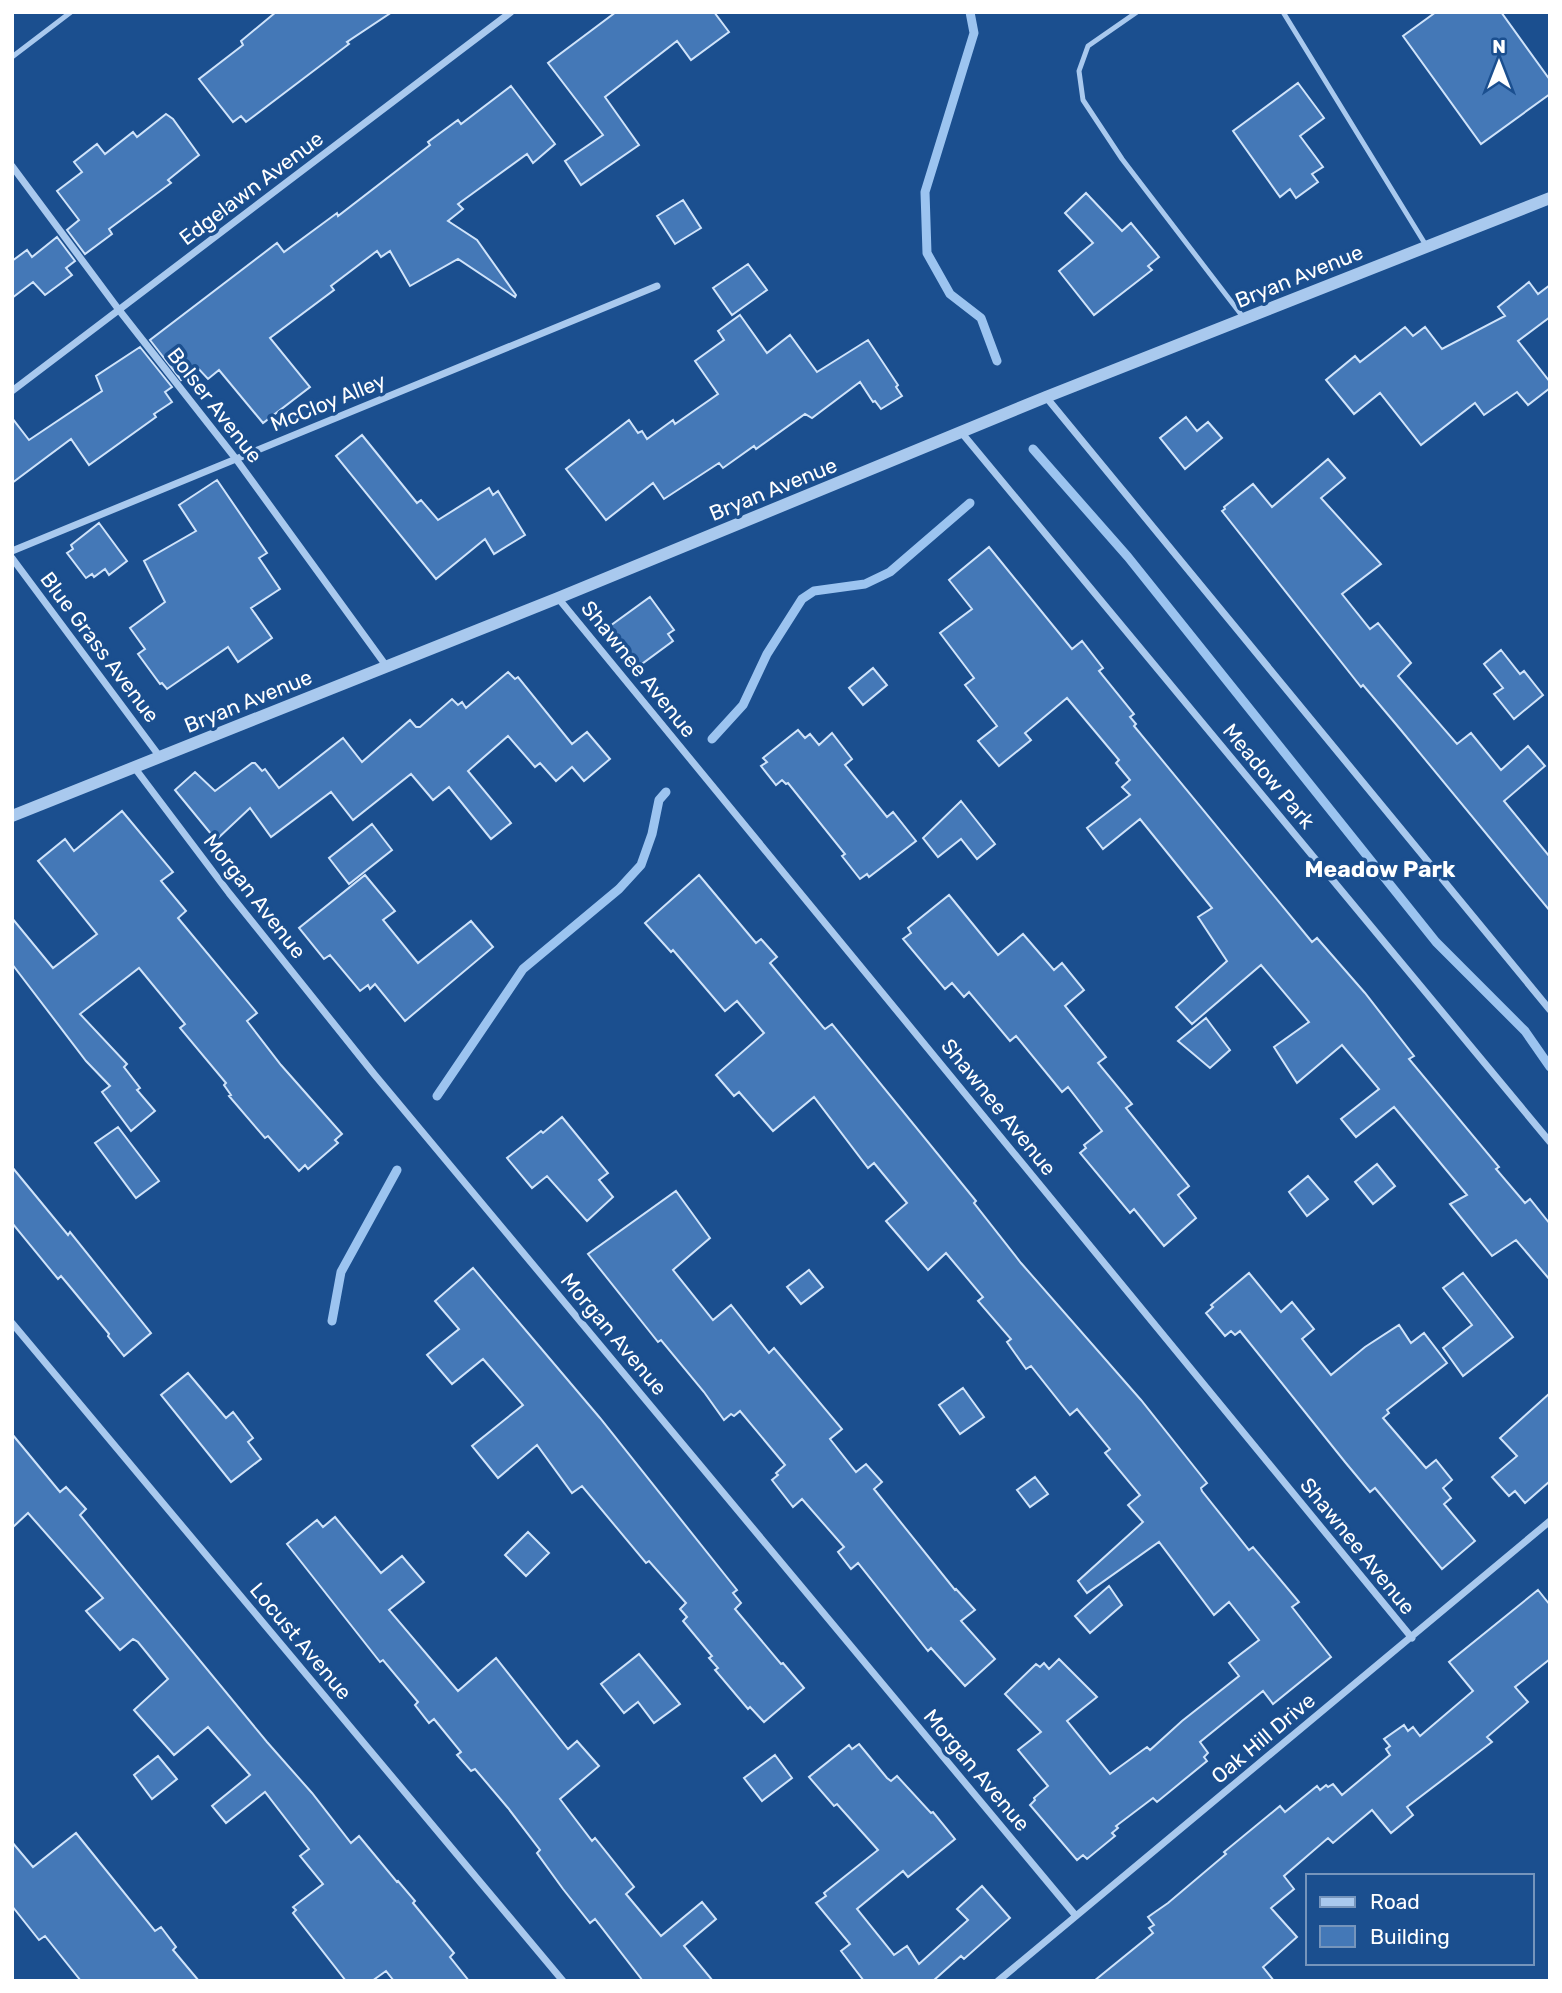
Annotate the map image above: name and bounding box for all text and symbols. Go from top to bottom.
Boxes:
north arrow [1464,28,1534,98]
text: N [1492,35,1506,58]
street label: Edgelawn Avenue [174,126,328,250]
street label: Bryan Avenue [1231,239,1367,313]
street label: Bolser Avenue [162,342,268,468]
street label: McCloy Alley [267,367,390,436]
street label: Bryan Avenue [705,452,841,526]
street label: Blue Grass Avenue [35,567,165,727]
street label: Shawnee Avenue [576,596,702,742]
street label: Bryan Avenue [180,664,316,738]
street label: Meadow Park [1218,718,1320,834]
street label: Morgan Avenue [199,829,311,963]
district label: Meadow Park [1305,855,1456,883]
street label: Shawnee Avenue [936,1034,1062,1180]
street label: Morgan Avenue [556,1268,672,1400]
street label: Shawnee Avenue [1295,1473,1421,1619]
street label: Locust Avenue [245,1577,357,1705]
street label: Oak Hill Drive [1206,1687,1320,1789]
street label: Morgan Avenue [919,1704,1035,1836]
legend [1306,1874,1534,1965]
text: Road [1370,1889,1420,1914]
text: Building [1370,1924,1450,1949]

